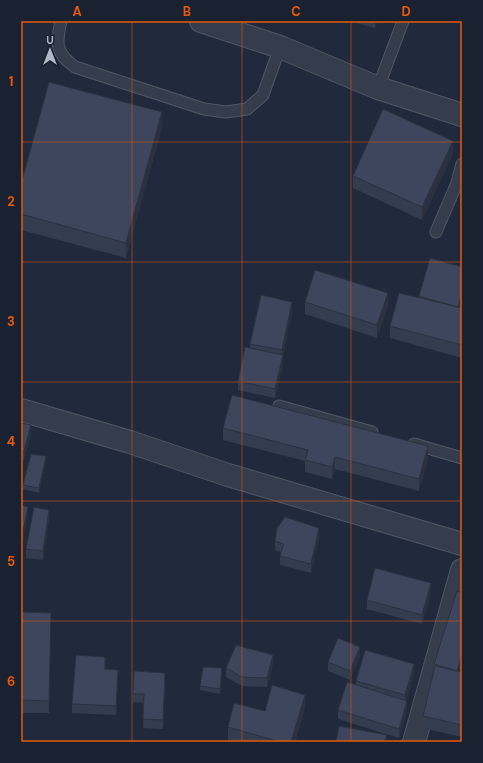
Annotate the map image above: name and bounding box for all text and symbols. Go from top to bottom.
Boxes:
text: A [72,3,82,20]
text: B [183,3,191,20]
text: C [291,3,301,20]
text: D [401,3,411,20]
north arrow [30,30,70,70]
text: U [46,33,54,47]
text: 1 [9,73,13,90]
text: 2 [7,193,15,210]
text: 3 [7,313,15,330]
text: 4 [7,433,15,450]
text: 5 [7,553,15,570]
text: 6 [7,673,15,690]

